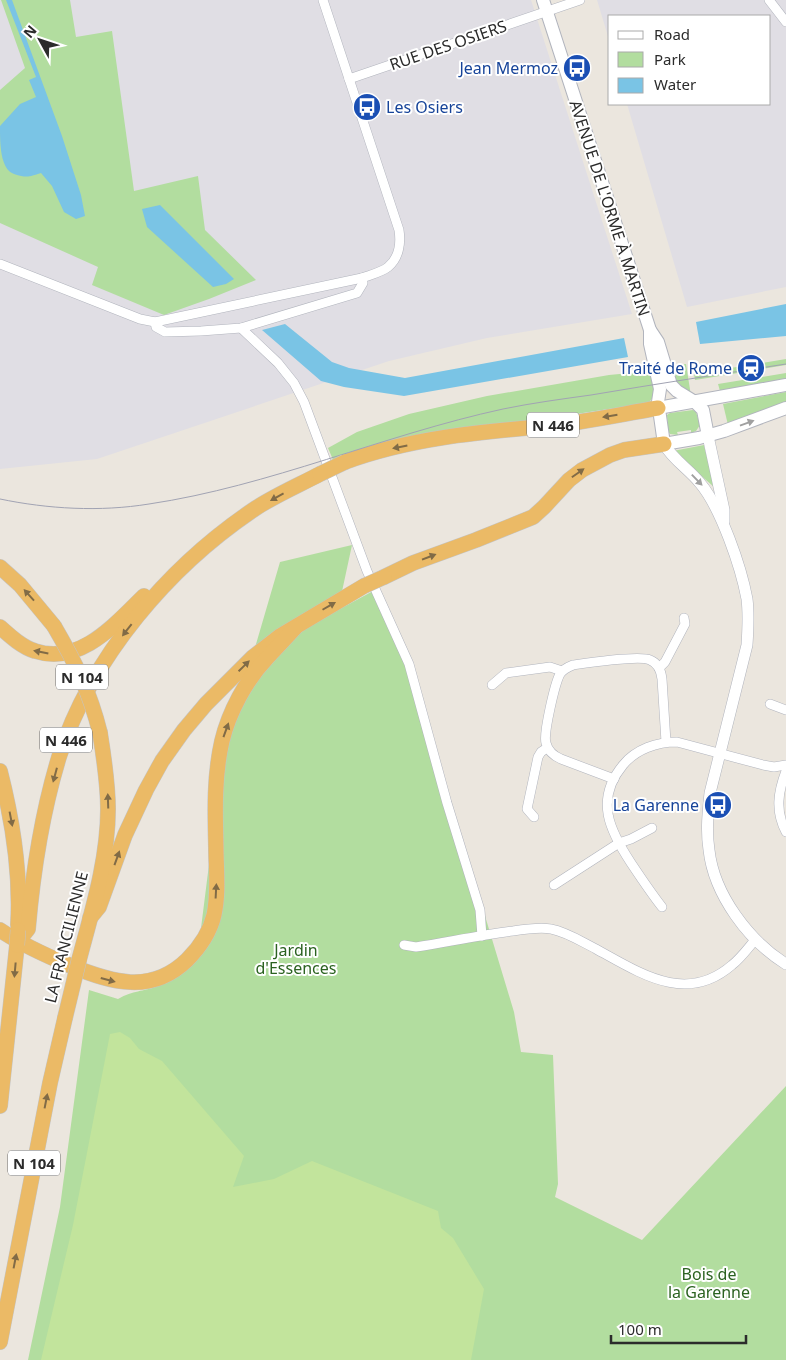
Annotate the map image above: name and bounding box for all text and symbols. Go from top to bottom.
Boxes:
north arrow [15,15,65,65]
street label: RUE DES OSIERS [386,15,510,75]
legend [608,15,771,105]
text: N [19,21,41,42]
text: Road [654,24,690,44]
text: Park [654,49,686,69]
bus stop icon: Jean Mermoz [562,53,592,83]
place label: Jean Mermoz [457,57,558,79]
text: Water [654,74,696,94]
bus stop icon: Les Osiers [352,92,382,122]
place label: Les Osiers [386,96,463,118]
street label: AVENUE DE L'ORME À MARTIN [565,97,655,319]
station icon: Traité de Rome [736,353,766,383]
place label: Traité de Rome [619,357,732,379]
road number: N 446 [527,412,579,438]
one-way arrow [602,412,618,420]
one-way arrow [740,419,755,427]
one-way arrow [391,443,407,451]
one-way arrow [572,468,585,478]
one-way arrow [691,473,703,485]
one-way arrow [269,493,284,501]
one-way arrow [422,553,437,561]
one-way arrow [23,588,34,601]
one-way arrow [323,601,336,610]
one-way arrow [121,623,132,636]
one-way arrow [33,647,49,655]
one-way arrow [237,660,249,672]
road number: N 104 [56,664,108,690]
one-way arrow [222,722,230,737]
road number: N 446 [40,728,92,752]
one-way arrow [51,767,59,782]
bus stop icon: La Garenne [703,790,733,820]
one-way arrow [104,792,112,808]
place label: La Garenne [613,794,699,816]
one-way arrow [7,811,15,827]
one-way arrow [114,850,121,865]
street label: LA FRANCILIENNE [39,869,93,1005]
one-way arrow [213,883,221,899]
park label: Jardin d'Essences [256,939,336,979]
one-way arrow [11,962,19,978]
one-way arrow [100,976,115,984]
one-way arrow [43,1093,51,1109]
road number: N 104 [8,1150,60,1176]
one-way arrow [12,1252,20,1268]
park label: Bois de la Garenne [668,1263,750,1303]
scale bar [611,1312,746,1344]
text: 100 m [618,1319,662,1339]

